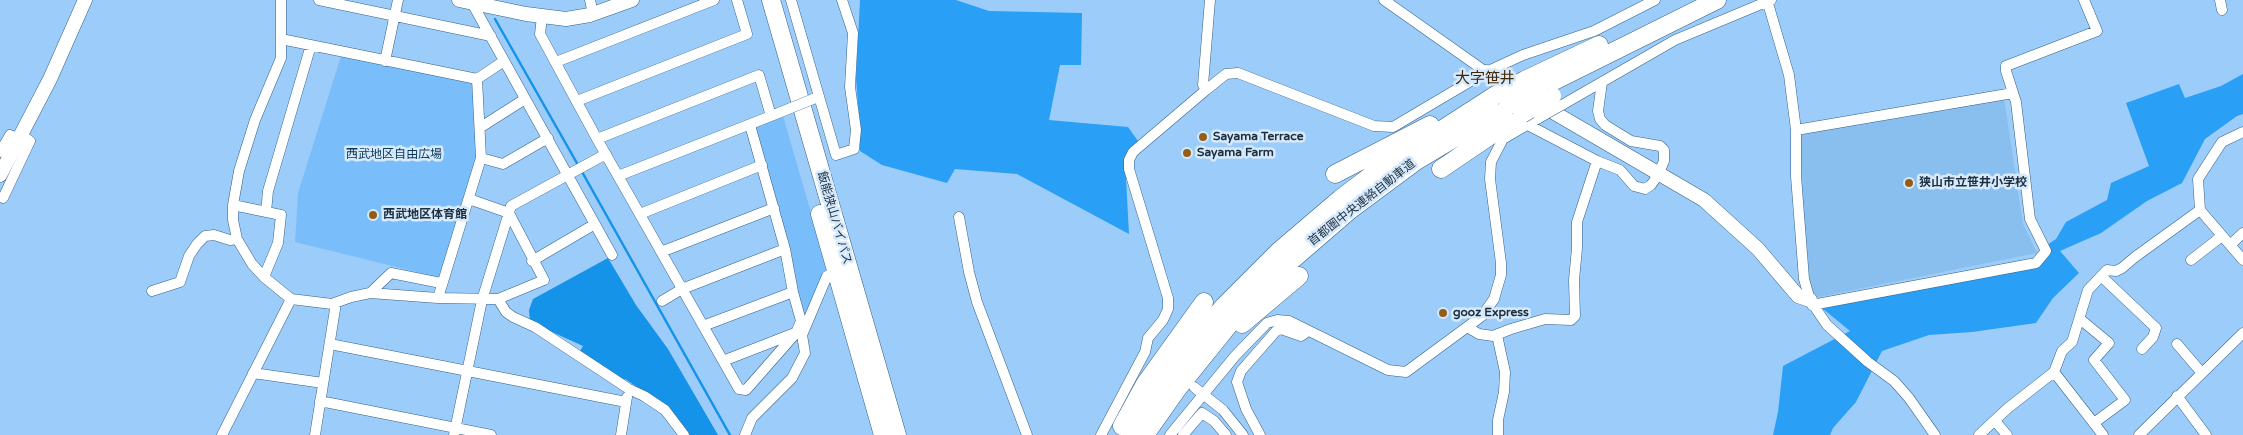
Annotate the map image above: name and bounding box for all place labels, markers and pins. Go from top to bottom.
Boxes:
place label: Sayama Terrace [1213,130,1303,144]
marker: Sayama Terrace [1197,131,1209,143]
place label: Sayama Farm [1197,146,1274,160]
marker: Sayama Farm [1181,147,1193,159]
place label: 狭山市立笹井小学校 [1919,176,2027,190]
marker: 狭山市立笹井小学校 [1903,177,1915,189]
place label: 西武地区体育館 [383,208,467,222]
marker: 西武地区体育館 [367,209,379,221]
place label: gooz Express [1453,306,1529,320]
marker: gooz Express [1437,307,1449,319]

